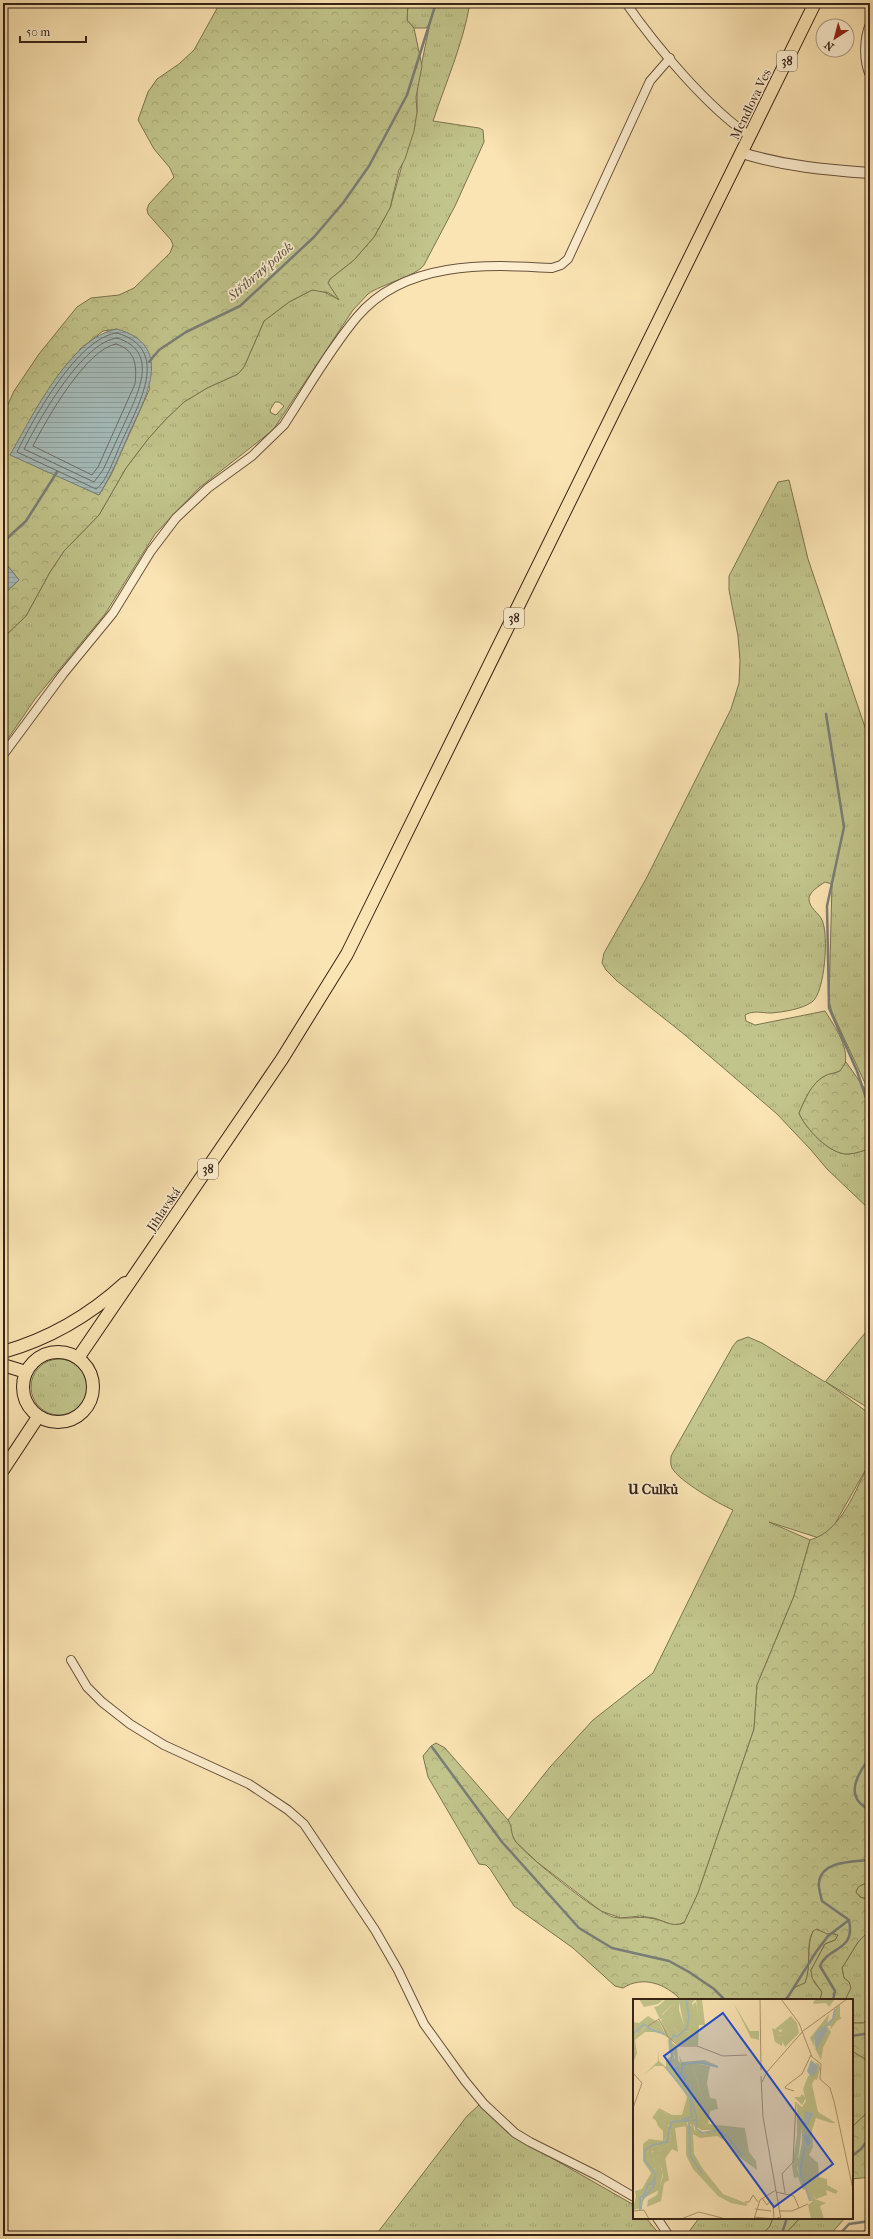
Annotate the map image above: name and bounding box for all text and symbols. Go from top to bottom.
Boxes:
scale bar [20,18,86,44]
north arrow [815,18,855,58]
text: 50 m [26,25,50,39]
text: N [822,38,837,53]
road number: 38 [777,51,797,71]
street label: Mendlova Ves [727,66,774,142]
water label: Stříbrný potok [223,238,297,305]
road number: 38 [504,608,524,628]
road number: 38 [198,1159,218,1179]
street label: Jihlavská [143,1184,184,1235]
district label: U Culků [627,1481,678,1498]
inset map [633,1999,853,2219]

